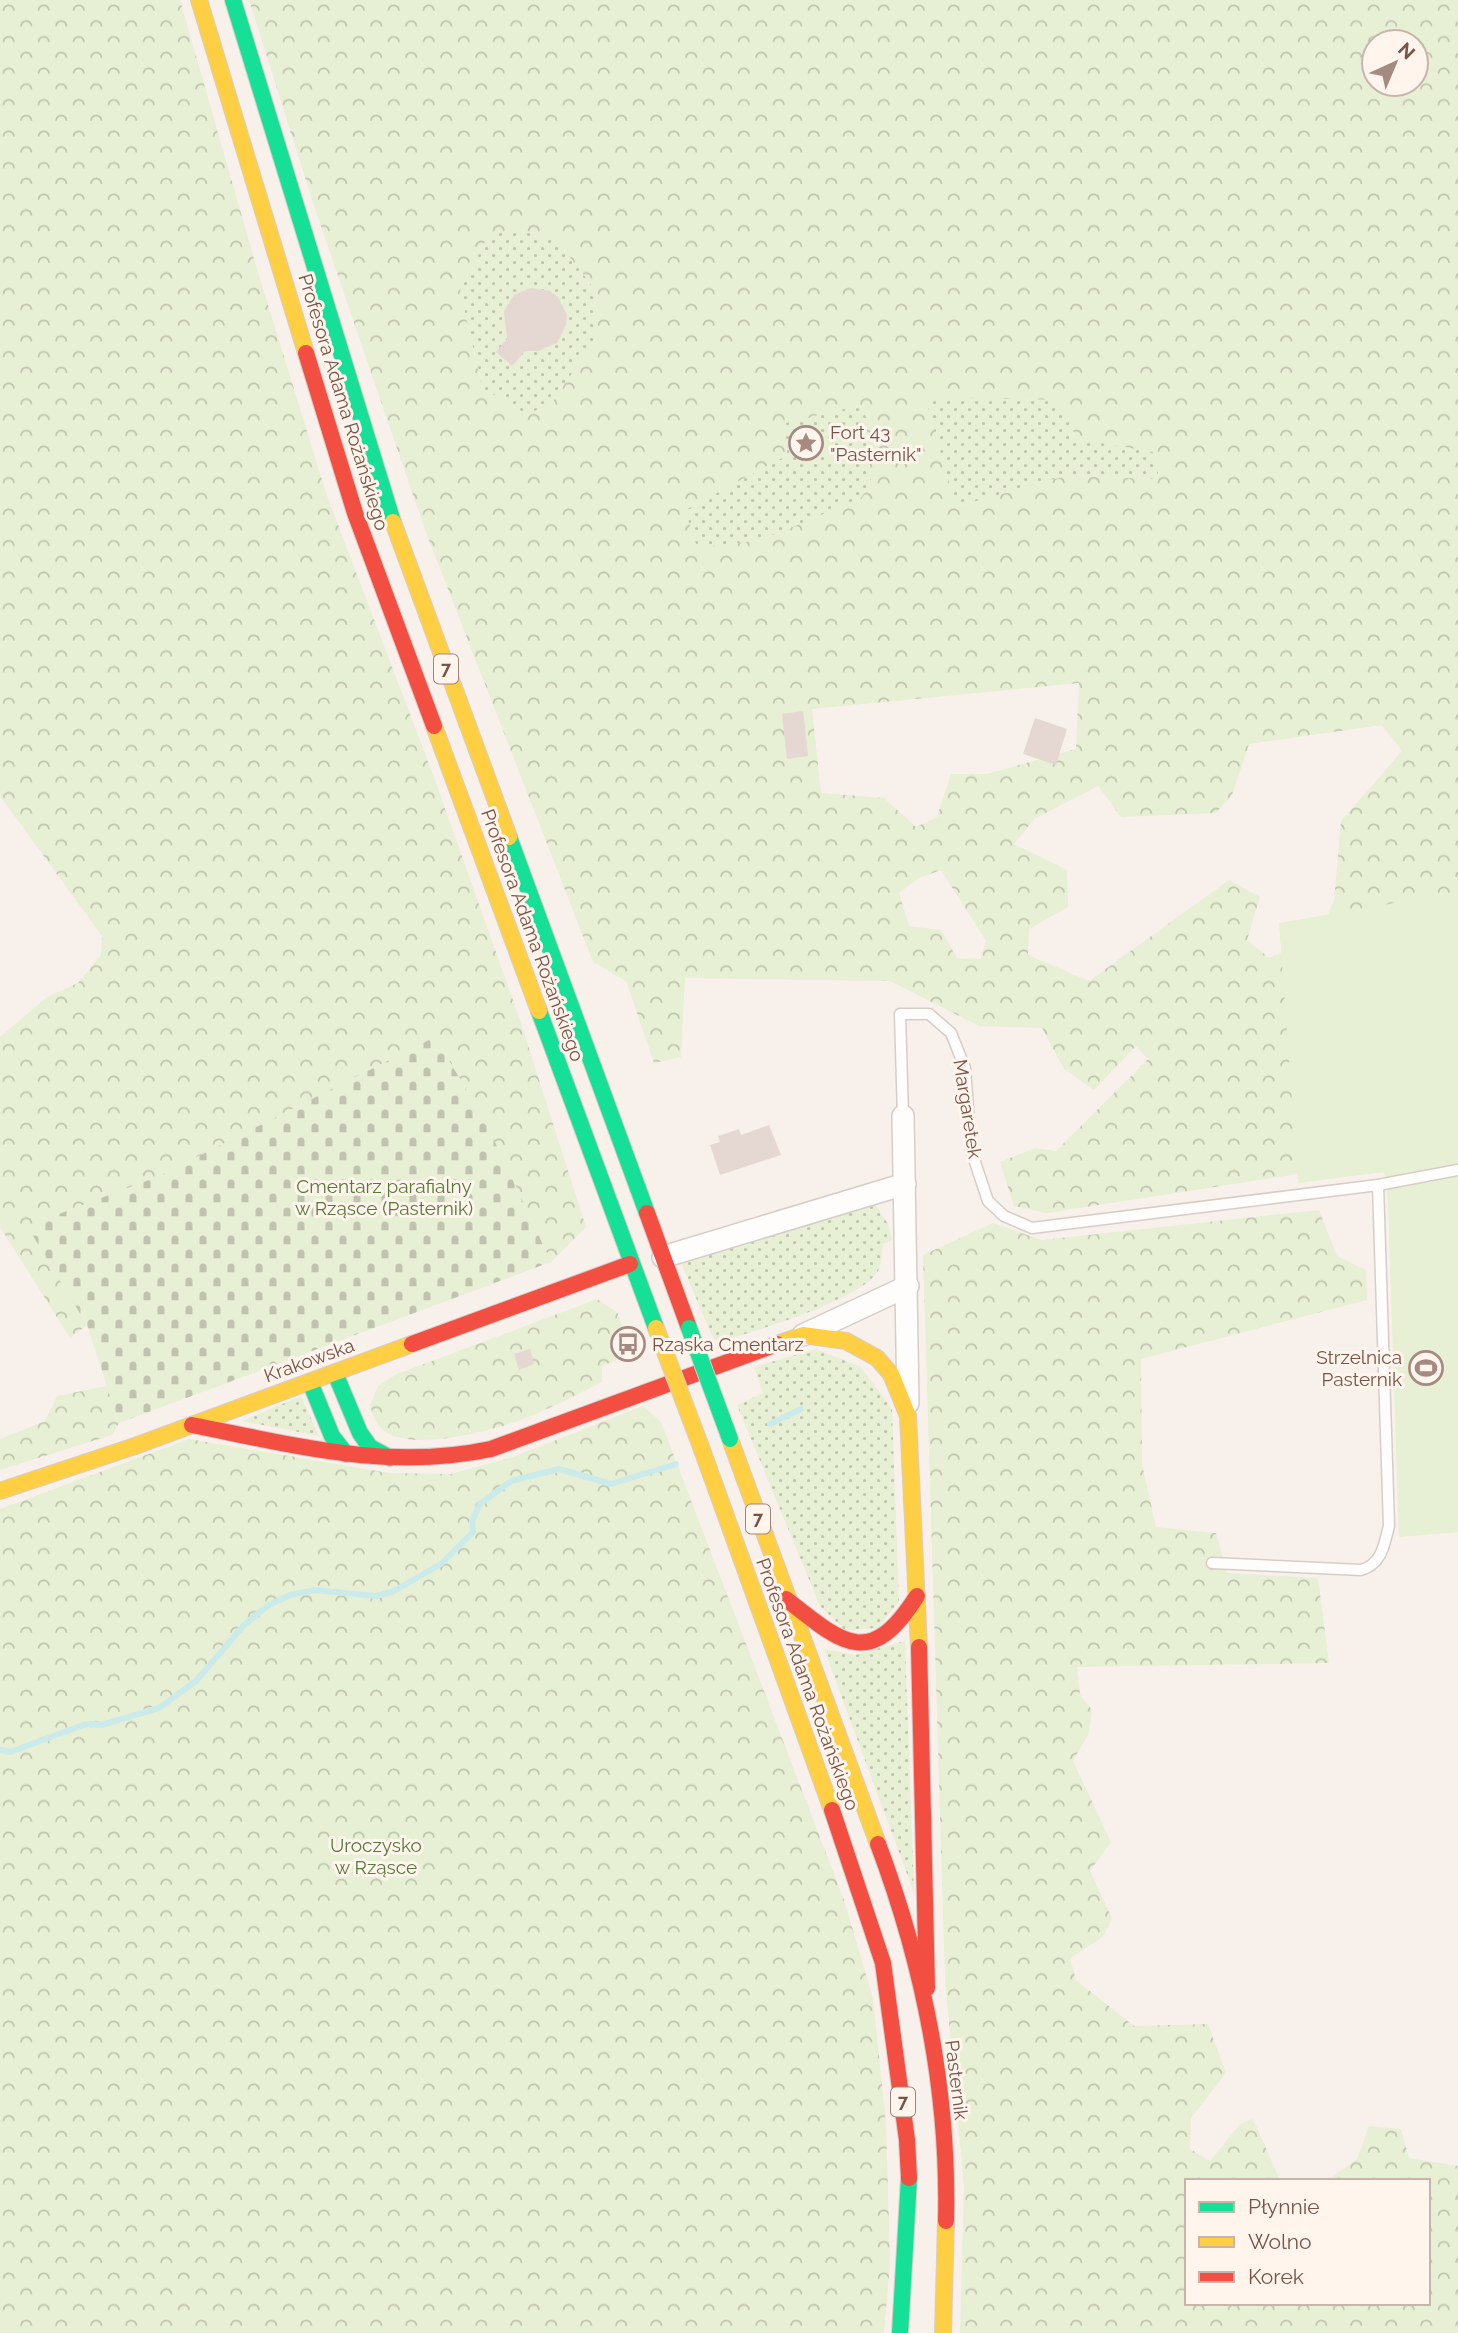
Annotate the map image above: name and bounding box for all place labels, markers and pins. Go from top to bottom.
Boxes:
place label: Fort 43 "Pasternik" [830,421,922,465]
place icon: Fort 43 "Pasternik" [787,424,825,462]
bus stop icon: Rząska Cmentarz [609,1325,647,1363]
place label: Rząska Cmentarz [652,1333,804,1355]
place label: Strzelnica Pasternik [1316,1346,1402,1390]
sports icon: Strzelnica Pasternik [1407,1349,1445,1387]

